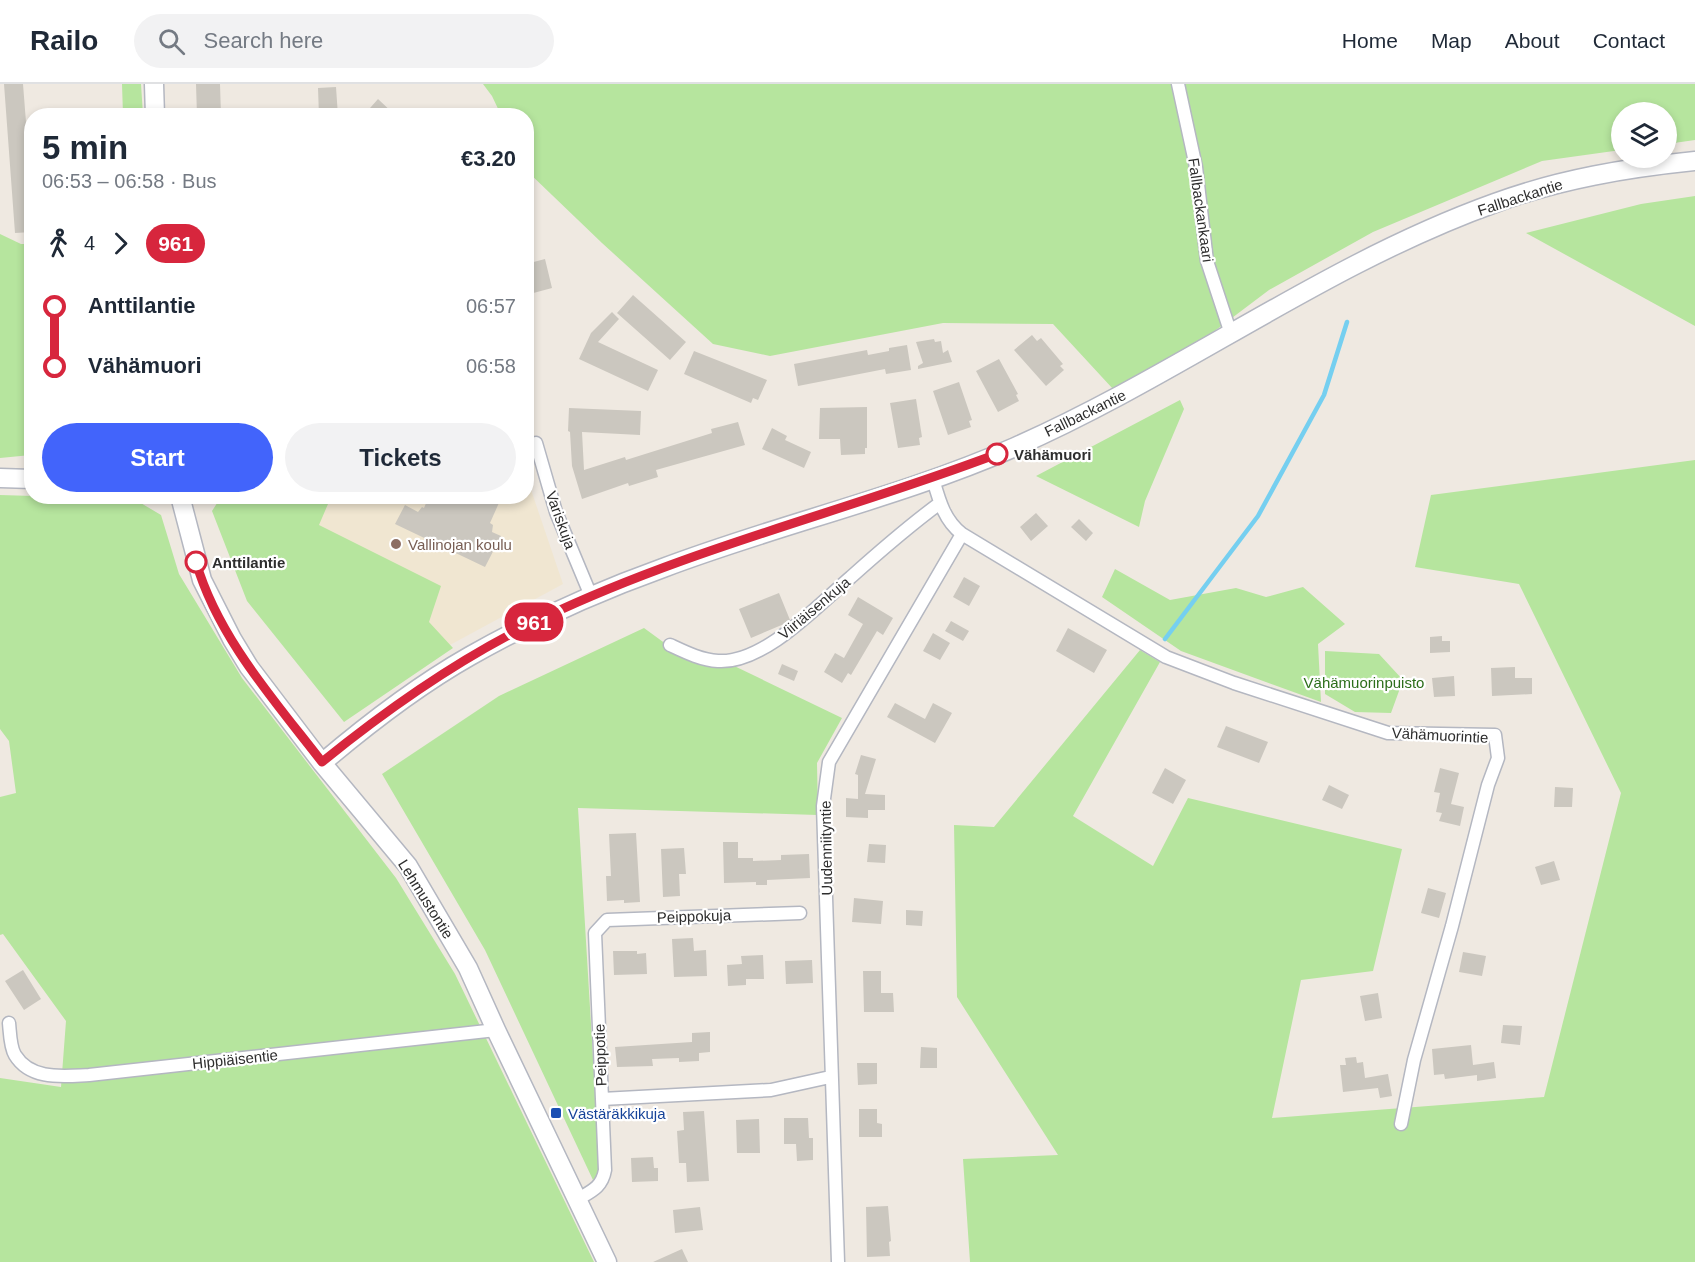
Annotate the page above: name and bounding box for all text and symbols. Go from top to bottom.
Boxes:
search box [134,14,554,68]
text: Railo [30,25,98,56]
icon: search [155,25,188,58]
text: Search here [203,28,323,53]
text: Home [1342,29,1398,52]
text: Map [1431,29,1472,52]
text: About [1505,29,1560,52]
text: Contact [1593,29,1665,52]
map controls [1611,102,1677,168]
button: layers [1611,102,1677,168]
text: 5 min [42,129,128,166]
text: €3.20 [461,146,516,171]
street label: Fallbackankaari [1185,157,1217,263]
text: 06:53 – 06:58 · Bus [42,170,217,192]
street label: Fallbackantie [1475,175,1565,219]
icon: walk [42,227,75,260]
icon: forward [104,227,137,260]
text: 4 [84,232,95,254]
text: 961 [158,232,193,255]
text: Anttilantie [88,293,196,318]
text: 06:57 [466,295,516,317]
text: Vähämuori [88,353,202,378]
text: 06:58 [466,355,516,377]
street label: Fallbackantie [1042,386,1128,440]
button: Start [42,423,273,492]
button: Tickets [285,423,516,492]
marker: Vähämuori [986,443,1008,465]
place label: Vähämuori [1014,446,1092,463]
street label: Variskuja [543,489,580,552]
place label: Vallinojan koulu [408,536,512,553]
marker: Vallinojan koulu [389,537,403,551]
marker: Anttilantie [185,551,207,573]
place label: Anttilantie [212,554,285,571]
street label: Viiriäisenkuja [775,573,854,643]
line badge: 961 [500,602,568,642]
text: 961 [516,611,552,634]
park label: Vähämuorinpuisto [1304,674,1424,691]
street label: Vähämuorintie [1391,724,1489,746]
street label: Uudenniityntie [817,800,835,896]
street label: Lehmustontie [395,856,457,942]
street label: Peippokuja [657,906,732,926]
street label: Peippotie [590,1023,610,1087]
street label: Hippiäisentie [191,1046,279,1072]
place label: Västäräkkikuja [568,1105,666,1122]
marker: Västäräkkikuja [549,1106,563,1120]

